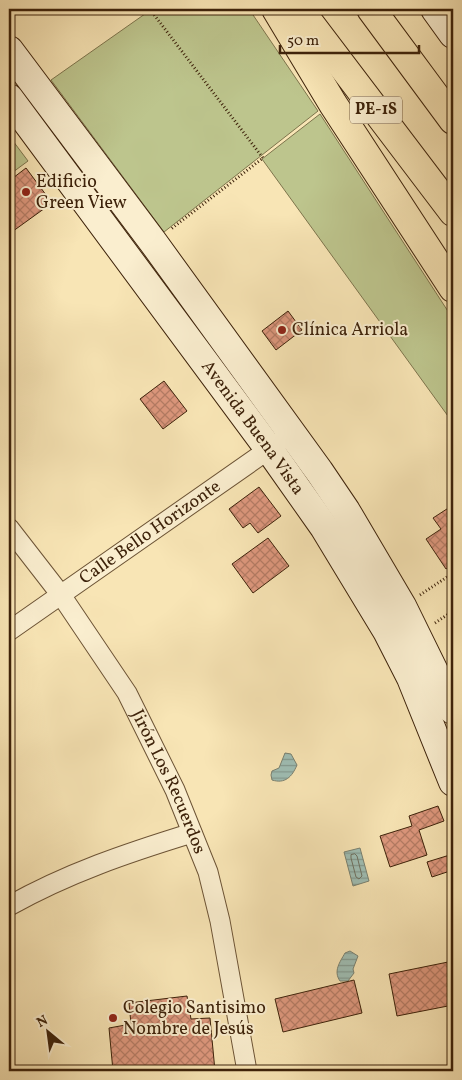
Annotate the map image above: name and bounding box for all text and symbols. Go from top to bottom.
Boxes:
scale bar [280,22,418,54]
text: 50 m [287,31,319,52]
road number: PE-1S [350,96,402,124]
place label: Edificio Green View [36,170,127,216]
marker: Edificio Green View [20,186,32,198]
place label: Clínica Arriola [292,318,408,343]
marker: Clínica Arriola [276,324,288,336]
street label: Avenida Buena Vista [195,355,310,500]
street label: Calle Bello Horizonte [74,474,226,591]
street label: Jirón Los Recuerdos [125,705,212,858]
place label: Colegio Santisimo Nombre de Jesús [123,996,266,1042]
north arrow [22,1008,72,1058]
text: N [33,1011,51,1033]
marker: Colegio Santisimo Nombre de Jesús [107,1012,119,1024]

